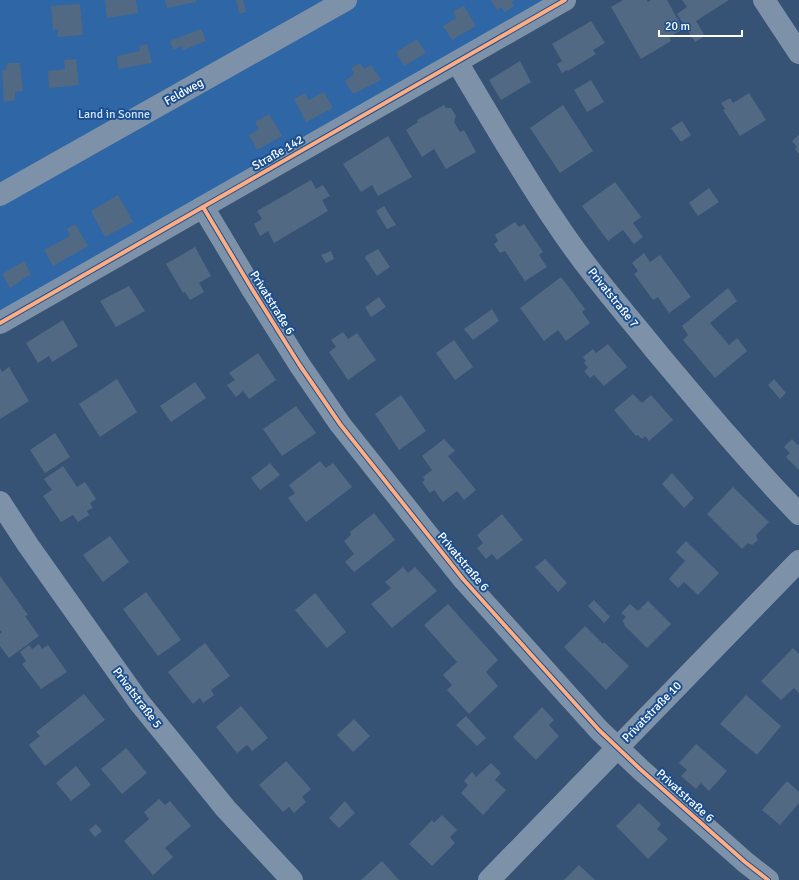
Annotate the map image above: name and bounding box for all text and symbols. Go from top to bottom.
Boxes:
scale bar [659,12,742,38]
text: 20 m [665,19,690,34]
street label: Feldweg [162,75,206,109]
park label: Land in Sonne [78,107,150,122]
street label: Straße 142 [250,132,306,174]
street label: Privatstraße 7 [584,265,642,331]
street label: Privatstraße 6 [246,268,298,338]
street label: Privatstraße 6 [434,529,492,595]
street label: Privatstraße 5 [109,665,165,731]
street label: Privatstraße 10 [619,678,685,746]
street label: Privatstraße 6 [653,766,717,826]

